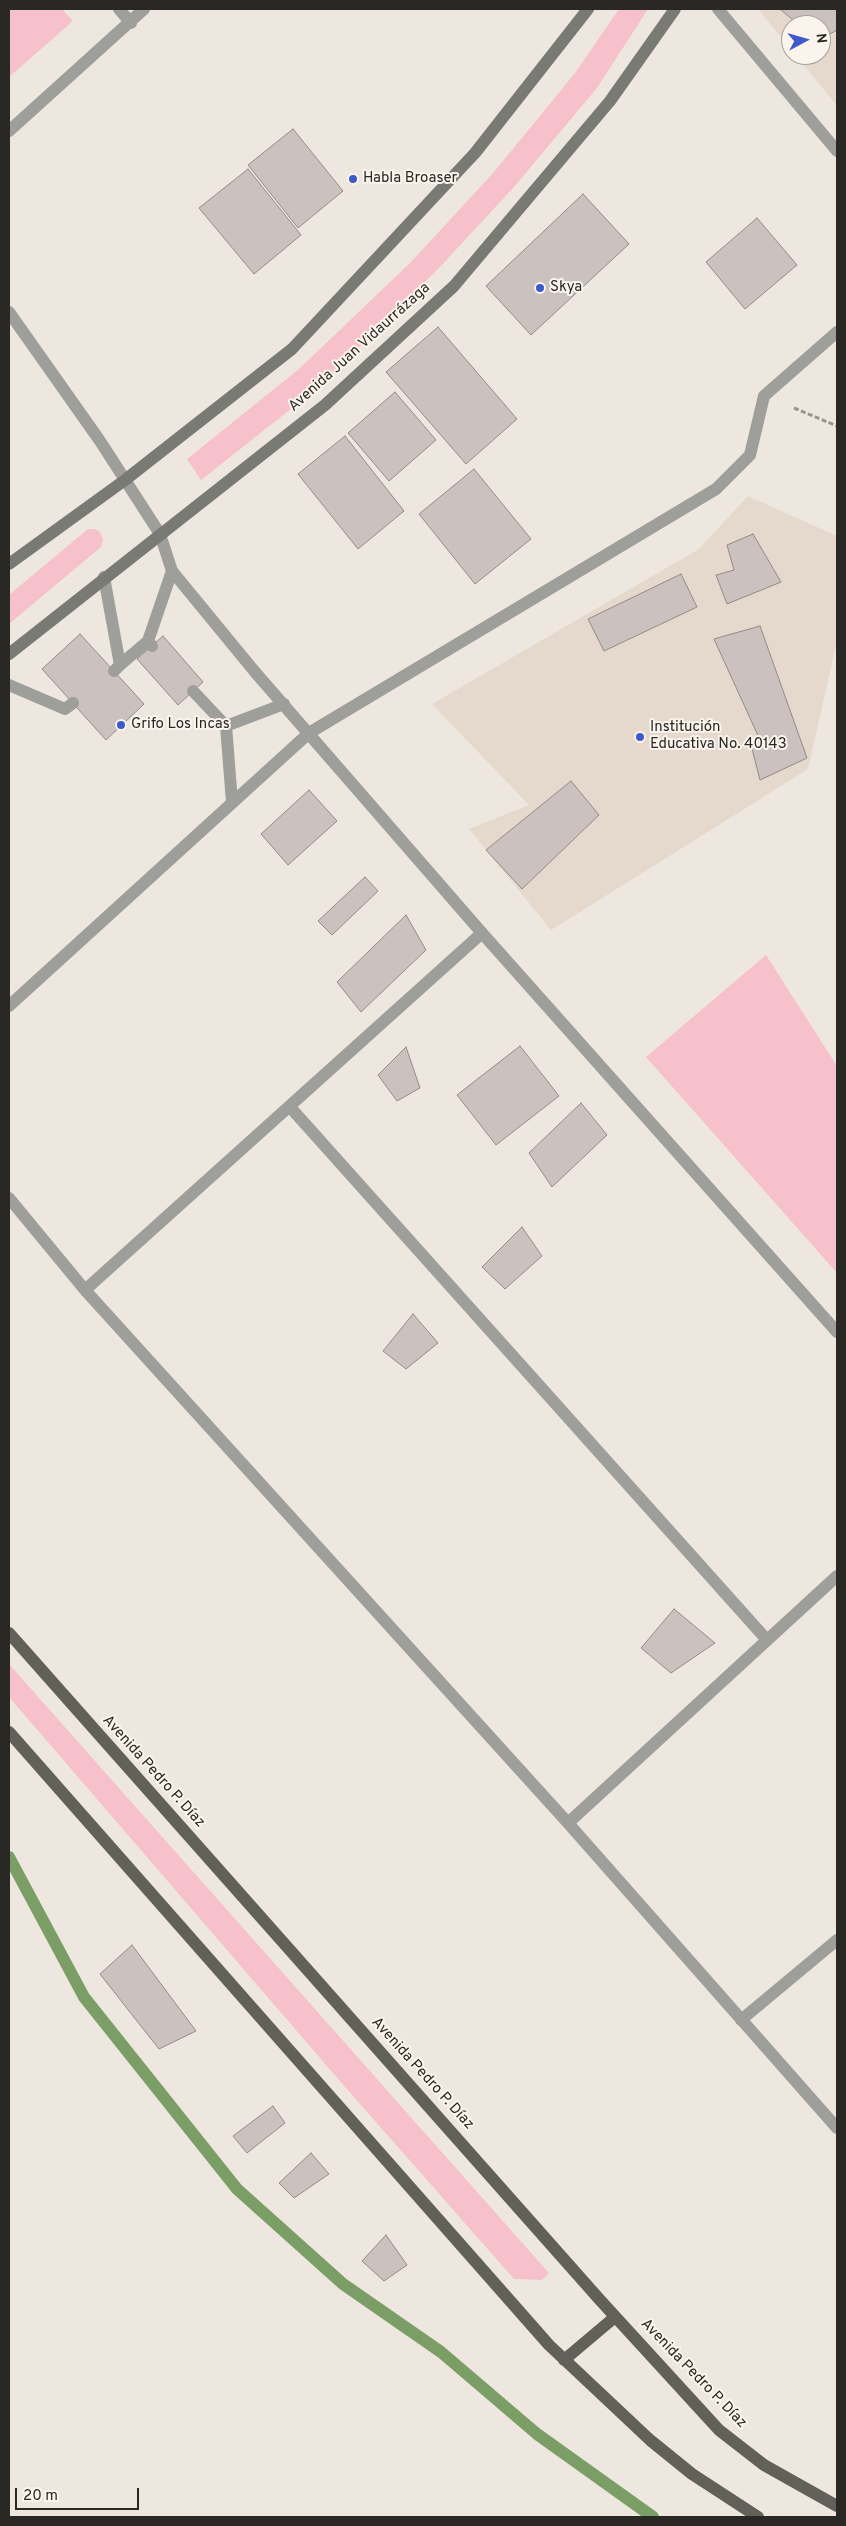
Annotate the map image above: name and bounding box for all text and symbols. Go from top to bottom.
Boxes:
north arrow [781,15,831,65]
text: N [811,33,829,44]
place label: Habla Broaser [363,170,457,188]
marker: Habla Broaser [347,173,359,185]
place label: Skya [550,279,582,297]
street label: Avenida Juan Vidaurrázaga [286,280,434,416]
marker: Skya [534,282,546,294]
place label: Grifo Los Incas [131,716,230,734]
marker: Grifo Los Incas [115,719,127,731]
place label: Institución Educativa No. 40143 [650,719,787,754]
marker: Institución Educativa No. 40143 [634,731,646,743]
street label: Avenida Pedro P. Díaz [98,1712,208,1832]
street label: Avenida Pedro P. Díaz [367,2014,477,2134]
street label: Avenida Pedro P. Díaz [636,2316,750,2432]
scale bar [18,2478,141,2510]
text: 20 m [23,2487,58,2506]

